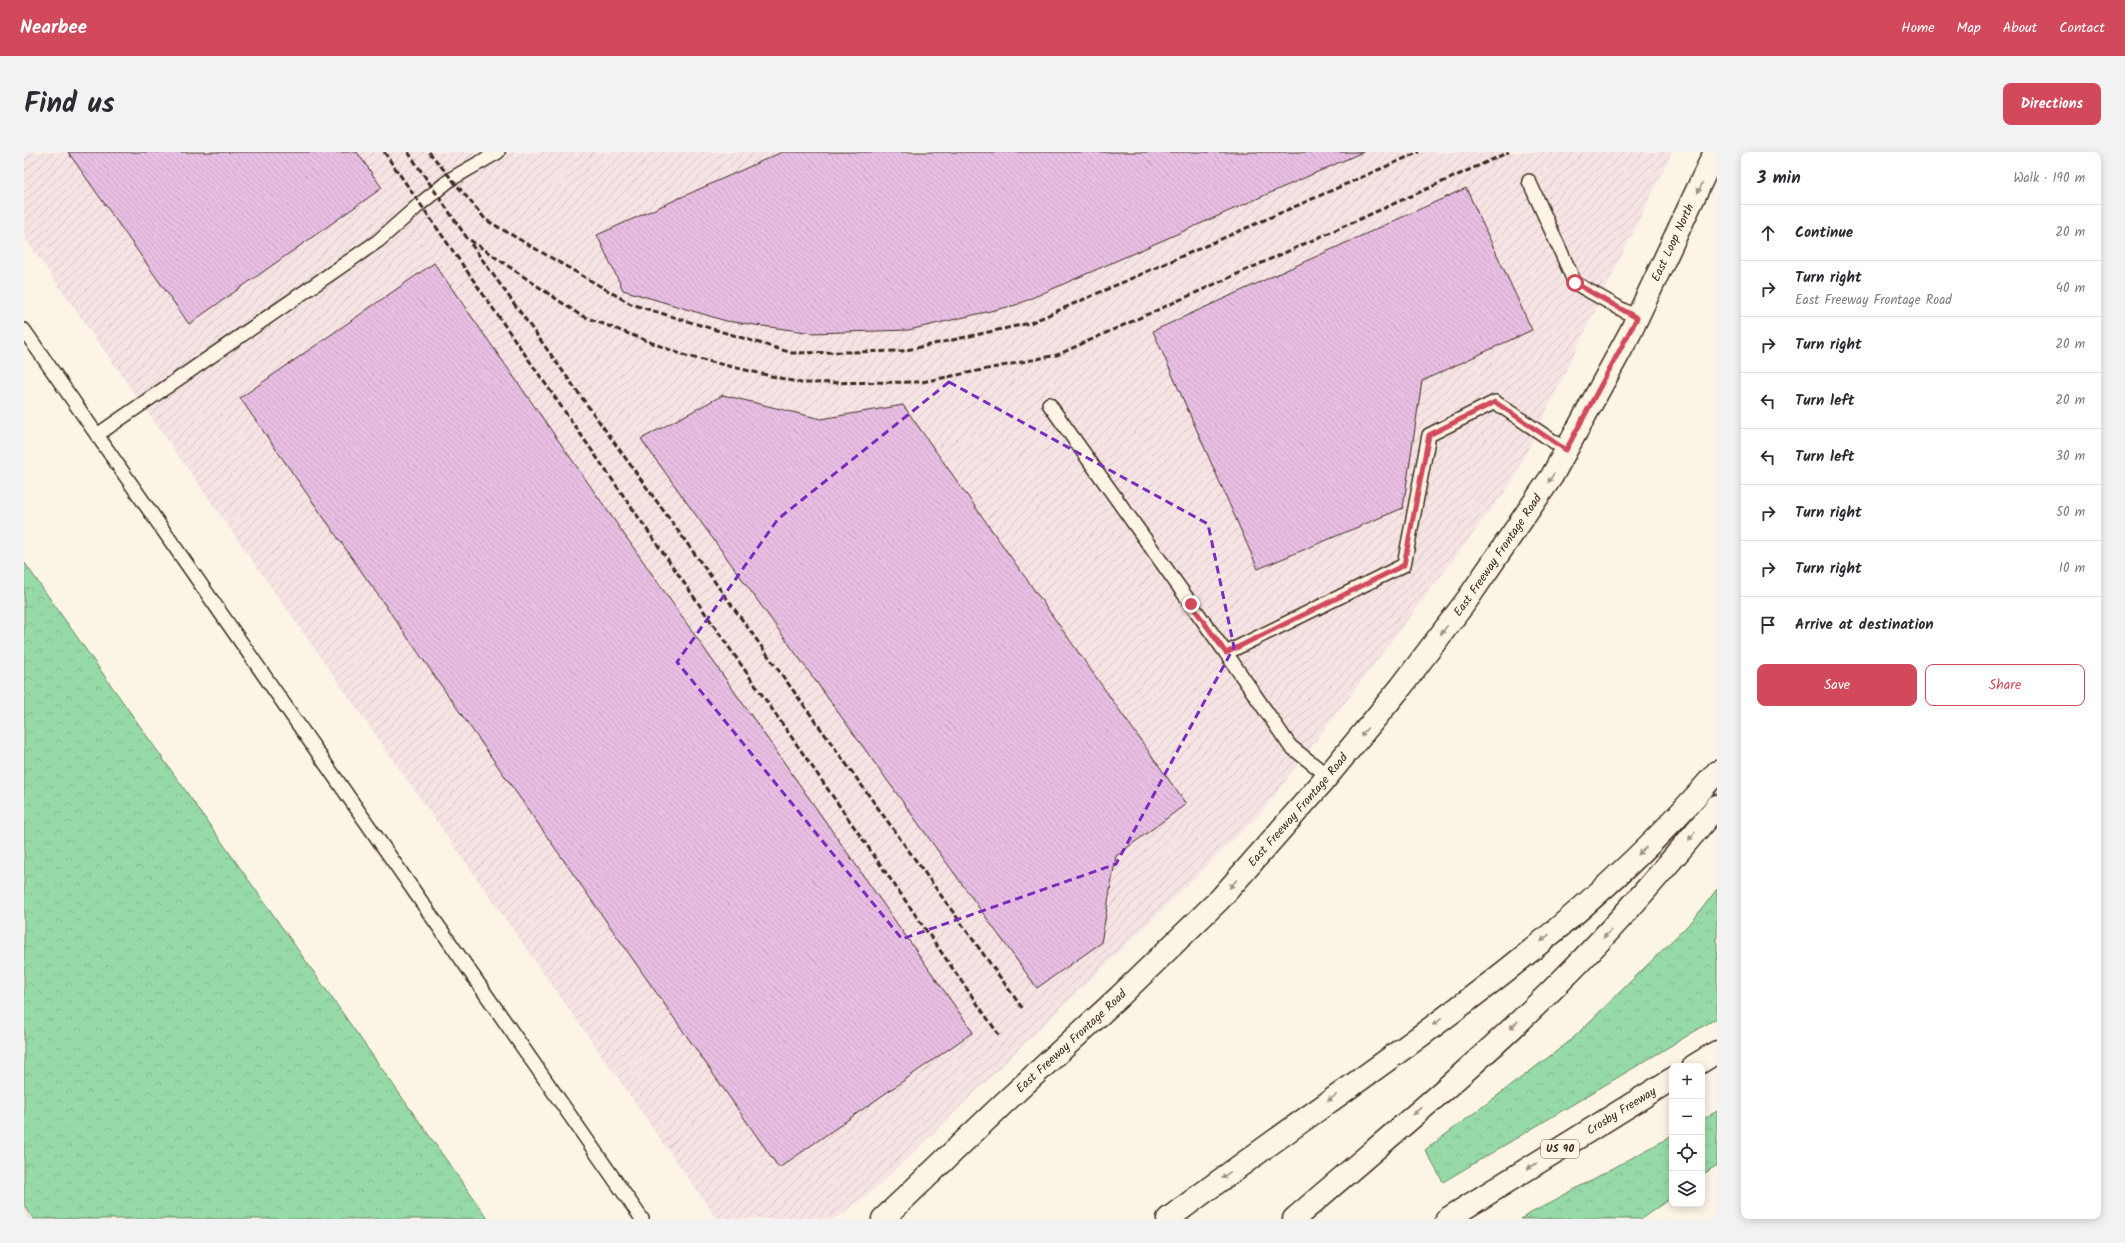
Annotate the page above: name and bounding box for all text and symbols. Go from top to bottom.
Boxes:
text: Nearbee [20,13,87,43]
text: Home [1901,17,1935,39]
text: Map [1957,17,1981,39]
text: About [2003,17,2037,39]
text: Contact [2059,17,2105,39]
text: Find us [24,82,115,127]
button: Directions [2003,83,2101,125]
text: 3 min [1757,165,1801,192]
text: Walk · 190 m [2013,168,2085,189]
one-way arrow [1697,182,1703,193]
street label: East Loop North [1646,200,1699,284]
text: Continue [1795,221,1853,245]
icon: ahead [1757,222,1779,244]
text: 20 m [2055,222,2085,243]
text: Turn right [1795,266,1862,290]
route start [1566,274,1584,292]
icon: right [1757,278,1779,300]
text: 40 m [2056,278,2085,299]
text: East Freeway Frontage Road [1795,290,1952,311]
text: Turn right [1795,333,1862,357]
icon: right [1757,334,1779,356]
text: 20 m [2055,334,2085,355]
text: Turn left [1795,389,1855,413]
icon: left [1757,390,1779,412]
text: 20 m [2055,390,2085,411]
text: Turn left [1795,445,1855,469]
icon: left [1757,446,1779,468]
text: 30 m [2056,446,2085,467]
one-way arrow [1547,473,1555,483]
street label: East Freeway Frontage Road [1448,489,1547,620]
text: Turn right [1795,501,1862,525]
icon: right [1757,502,1779,524]
text: 50 m [2056,502,2085,523]
text: Turn right [1795,557,1862,581]
icon: right [1757,558,1779,580]
text: 10 m [2059,558,2085,579]
route end [1182,595,1200,613]
text: Arrive at destination [1795,613,1934,637]
icon: arrive [1757,614,1779,636]
one-way arrow [1440,625,1448,636]
button: Save [1757,664,1917,706]
button: Share [1925,664,2085,706]
one-way arrow [1360,727,1368,738]
street label: East Freeway Frontage Road [1243,748,1353,871]
one-way arrow [1688,830,1697,841]
one-way arrow [1637,846,1647,856]
one-way arrow [1229,879,1238,888]
one-way arrow [1602,928,1611,939]
one-way arrow [1540,934,1551,943]
street label: East Freeway Frontage Road [1011,984,1132,1097]
one-way arrow [1432,1018,1442,1026]
one-way arrow [1510,1020,1519,1029]
map controls [1669,1063,1705,1207]
button: + [1669,1063,1705,1099]
street label: Crosby Freeway [1583,1082,1660,1140]
one-way arrow [1326,1094,1337,1102]
button: − [1669,1099,1705,1135]
one-way arrow [1412,1107,1422,1116]
button: locate [1669,1135,1705,1171]
road number: US 90 [1541,1140,1579,1158]
one-way arrow [1526,1163,1538,1170]
one-way arrow [1221,1170,1232,1179]
button: layers [1669,1171,1705,1207]

